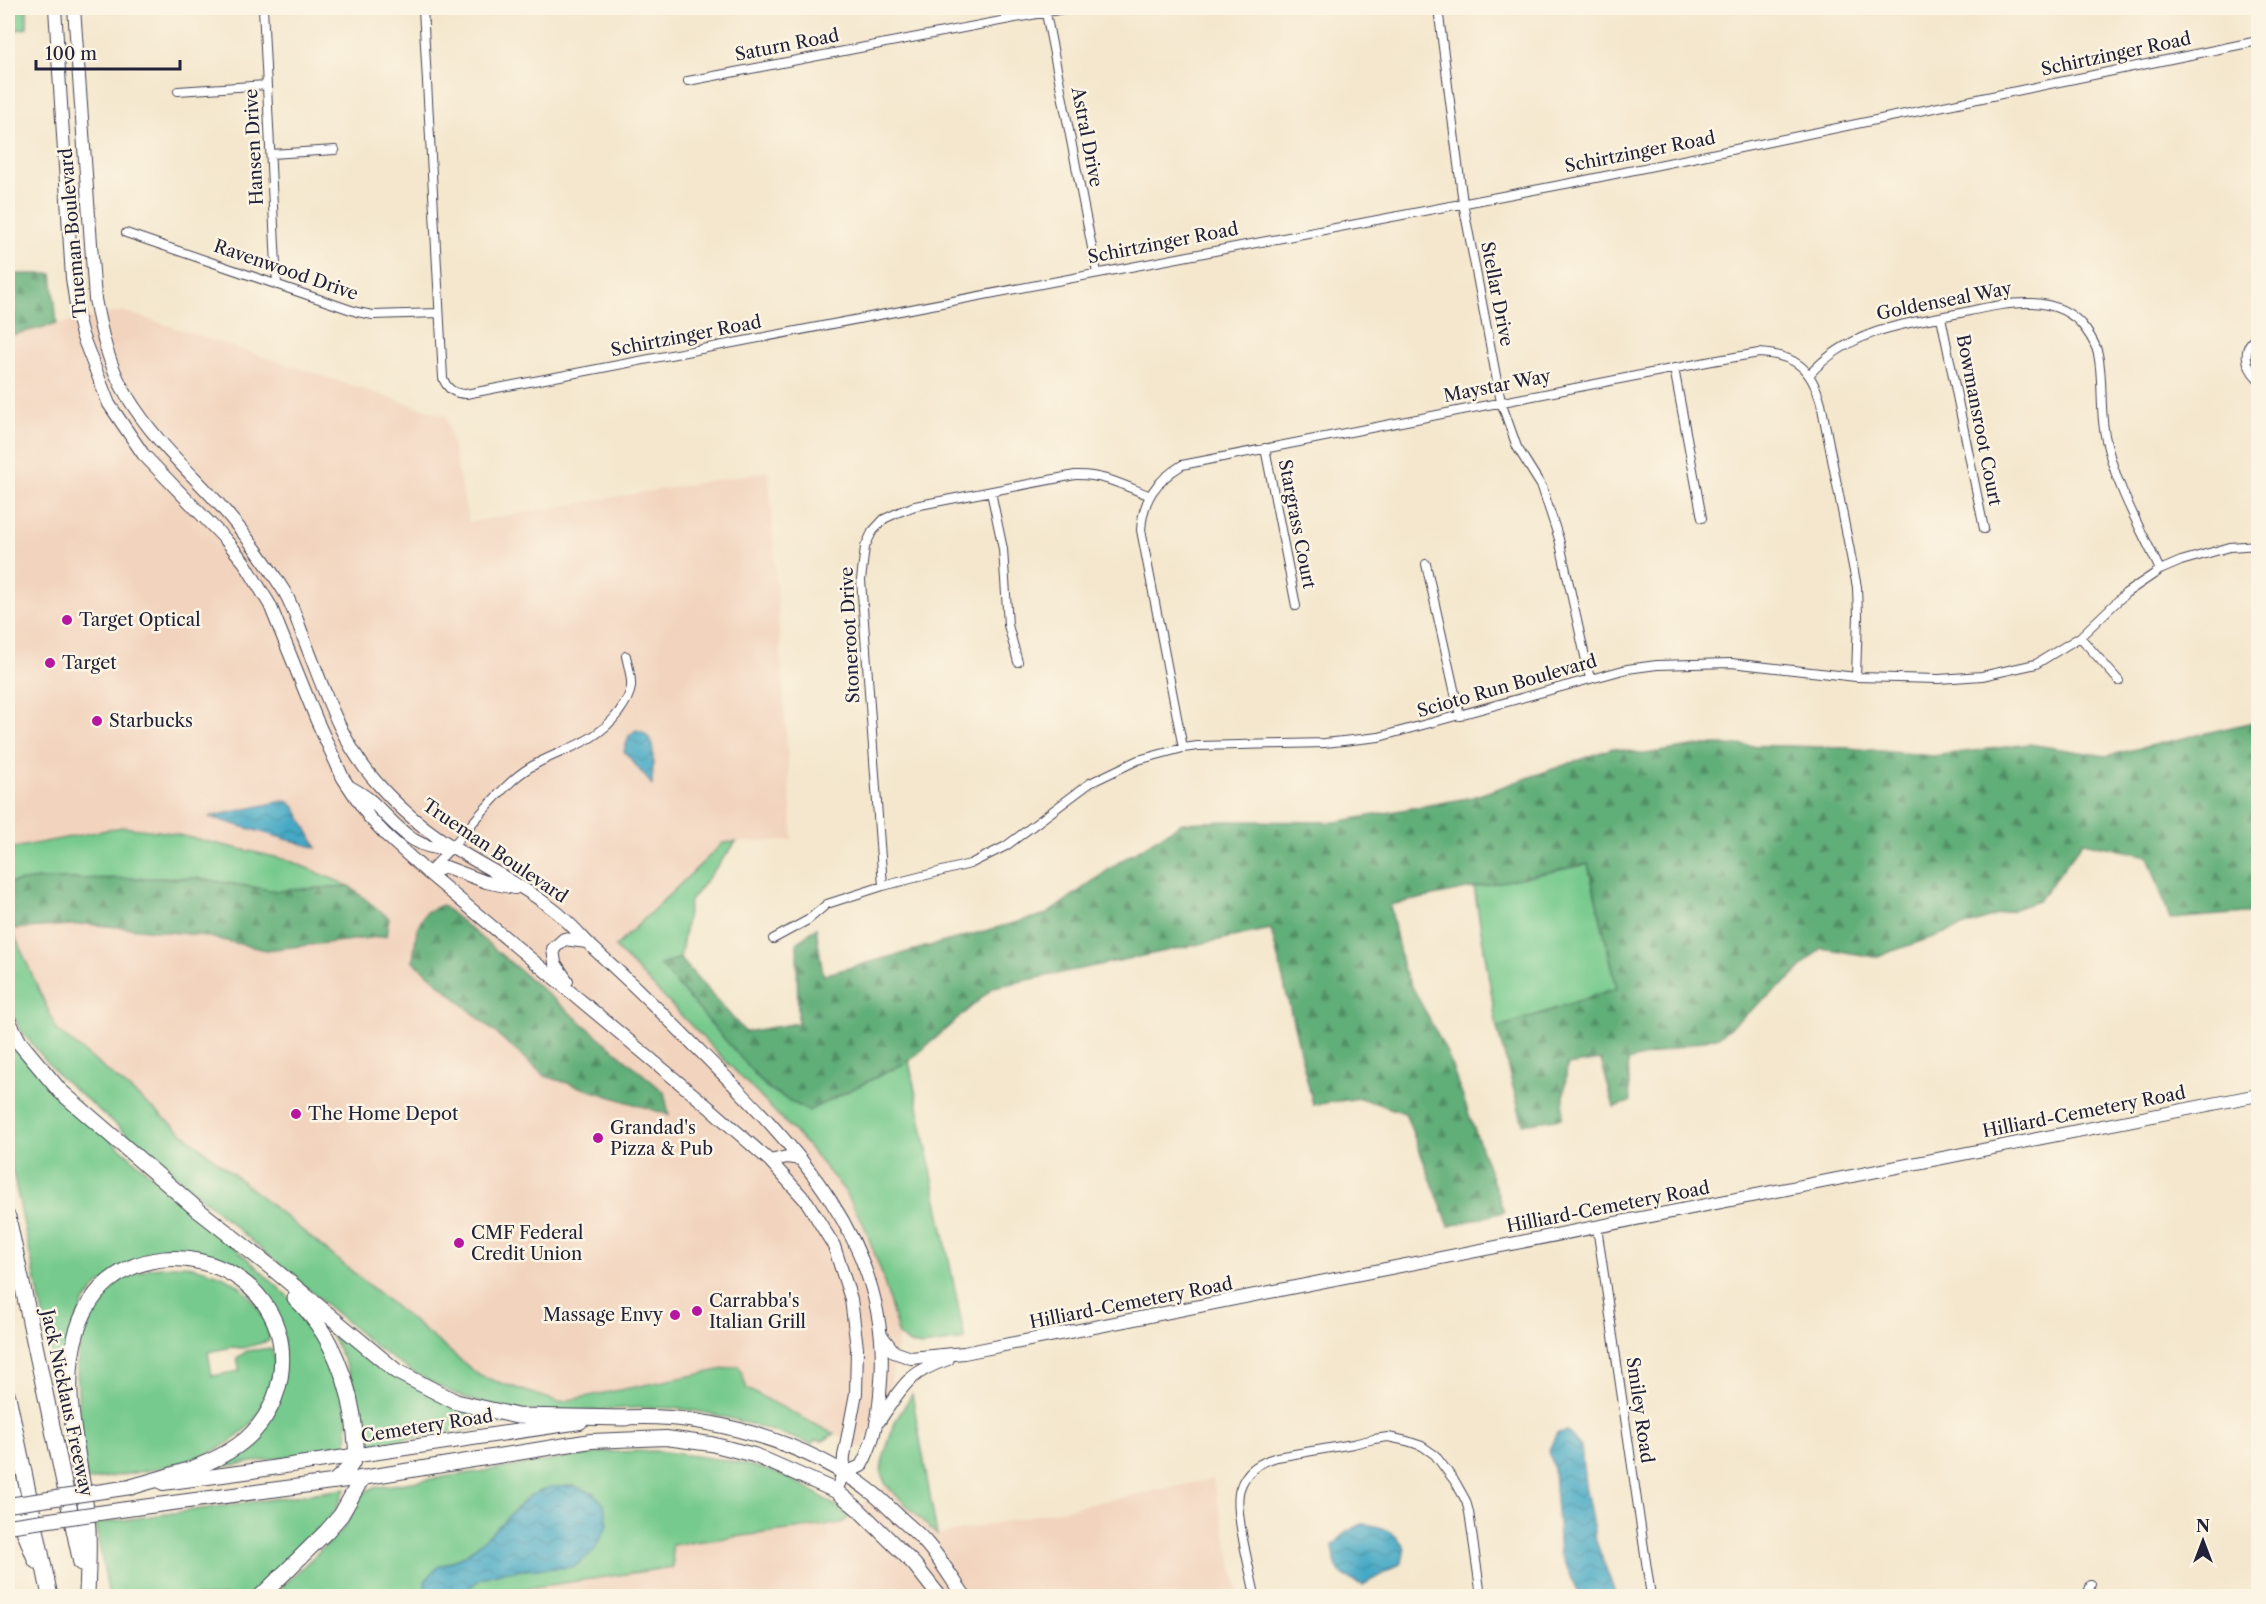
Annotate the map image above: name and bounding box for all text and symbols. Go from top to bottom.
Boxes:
street label: Saturn Road [733,24,841,66]
street label: Schirtzinger Road [2039,27,2193,81]
scale bar [36,33,180,71]
text: 100 m [45,43,97,65]
street label: Astral Drive [1066,84,1107,189]
street label: Hansen Drive [240,88,268,206]
street label: Schirtzinger Road [1563,127,1717,177]
street label: Trueman Boulevard [55,147,91,319]
street label: Schirtzinger Road [1086,218,1240,268]
street label: Ravenwood Drive [211,235,361,305]
street label: Stellar Drive [1476,240,1518,348]
street label: Goldenseal Way [1875,277,2014,325]
street label: Schirtzinger Road [609,311,763,361]
street label: Bowmansroot Court [1952,333,2007,508]
street label: Maystar Way [1441,365,1553,407]
street label: Stargrass Court [1274,458,1320,591]
street label: Stoneroot Drive [835,566,865,704]
place label: Target Optical [79,609,201,631]
marker: Target Optical [60,613,74,627]
street label: Scioto Run Boulevard [1415,650,1599,722]
place label: Target [62,652,117,674]
marker: Target [43,656,57,670]
place label: Starbucks [109,710,193,732]
marker: Starbucks [90,714,104,728]
street label: Trueman Boulevard [418,794,572,908]
street label: Hilliard-Cemetery Road [1980,1081,2188,1143]
place label: The Home Depot [308,1103,459,1125]
marker: The Home Depot [289,1107,303,1121]
place label: Grandad's Pizza & Pub [610,1117,713,1160]
marker: Grandad's Pizza & Pub [591,1131,605,1145]
street label: Hilliard-Cemetery Road [1504,1176,1712,1238]
place label: CMF Federal Credit Union [471,1222,583,1265]
marker: CMF Federal Credit Union [452,1236,466,1250]
street label: Hilliard-Cemetery Road [1027,1272,1235,1334]
place label: Carrabba's Italian Grill [709,1290,806,1333]
street label: Jack Nicklaus Freeway [36,1304,98,1500]
place label: Massage Envy [543,1304,664,1326]
marker: Carrabba's Italian Grill [690,1304,704,1318]
marker: Massage Envy [668,1308,682,1322]
street label: Smiley Road [1622,1356,1658,1464]
street label: Cemetery Road [359,1405,495,1447]
north arrow [2173,1511,2233,1571]
text: N [2196,1516,2210,1536]

